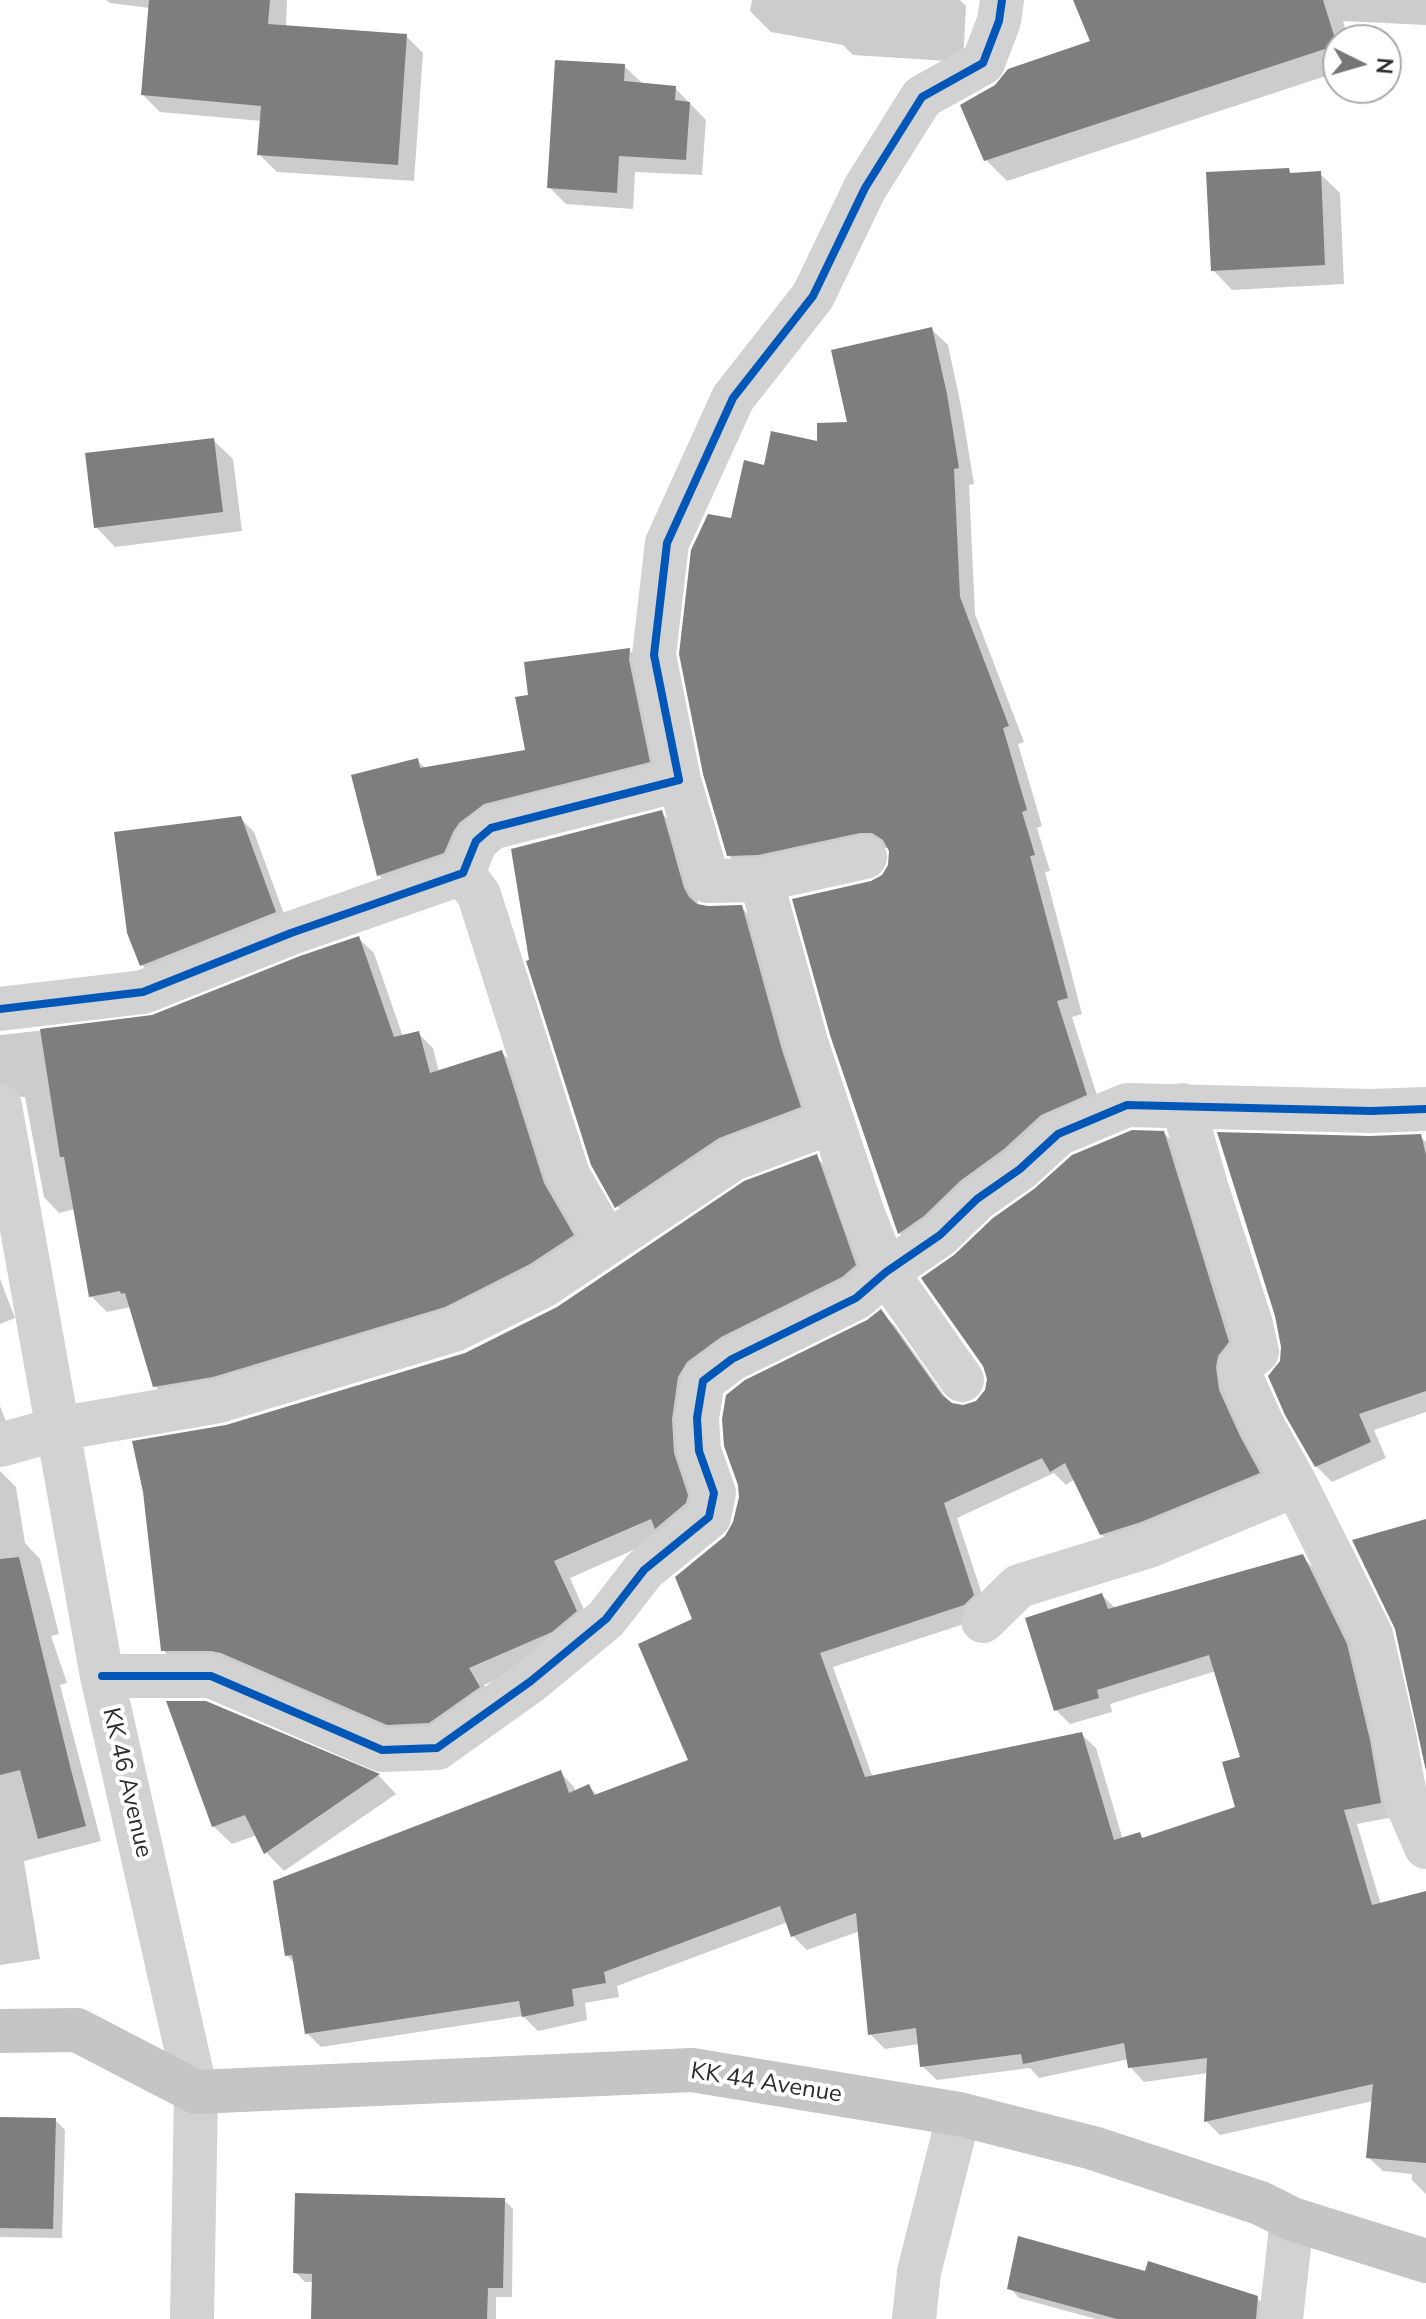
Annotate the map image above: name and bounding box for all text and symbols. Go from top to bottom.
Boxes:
north arrow [1322,24,1402,104]
text: N [1368,56,1400,75]
street label: KK 46 Avenue [95,1705,157,1861]
street label: KK 44 Avenue [688,2058,844,2110]

